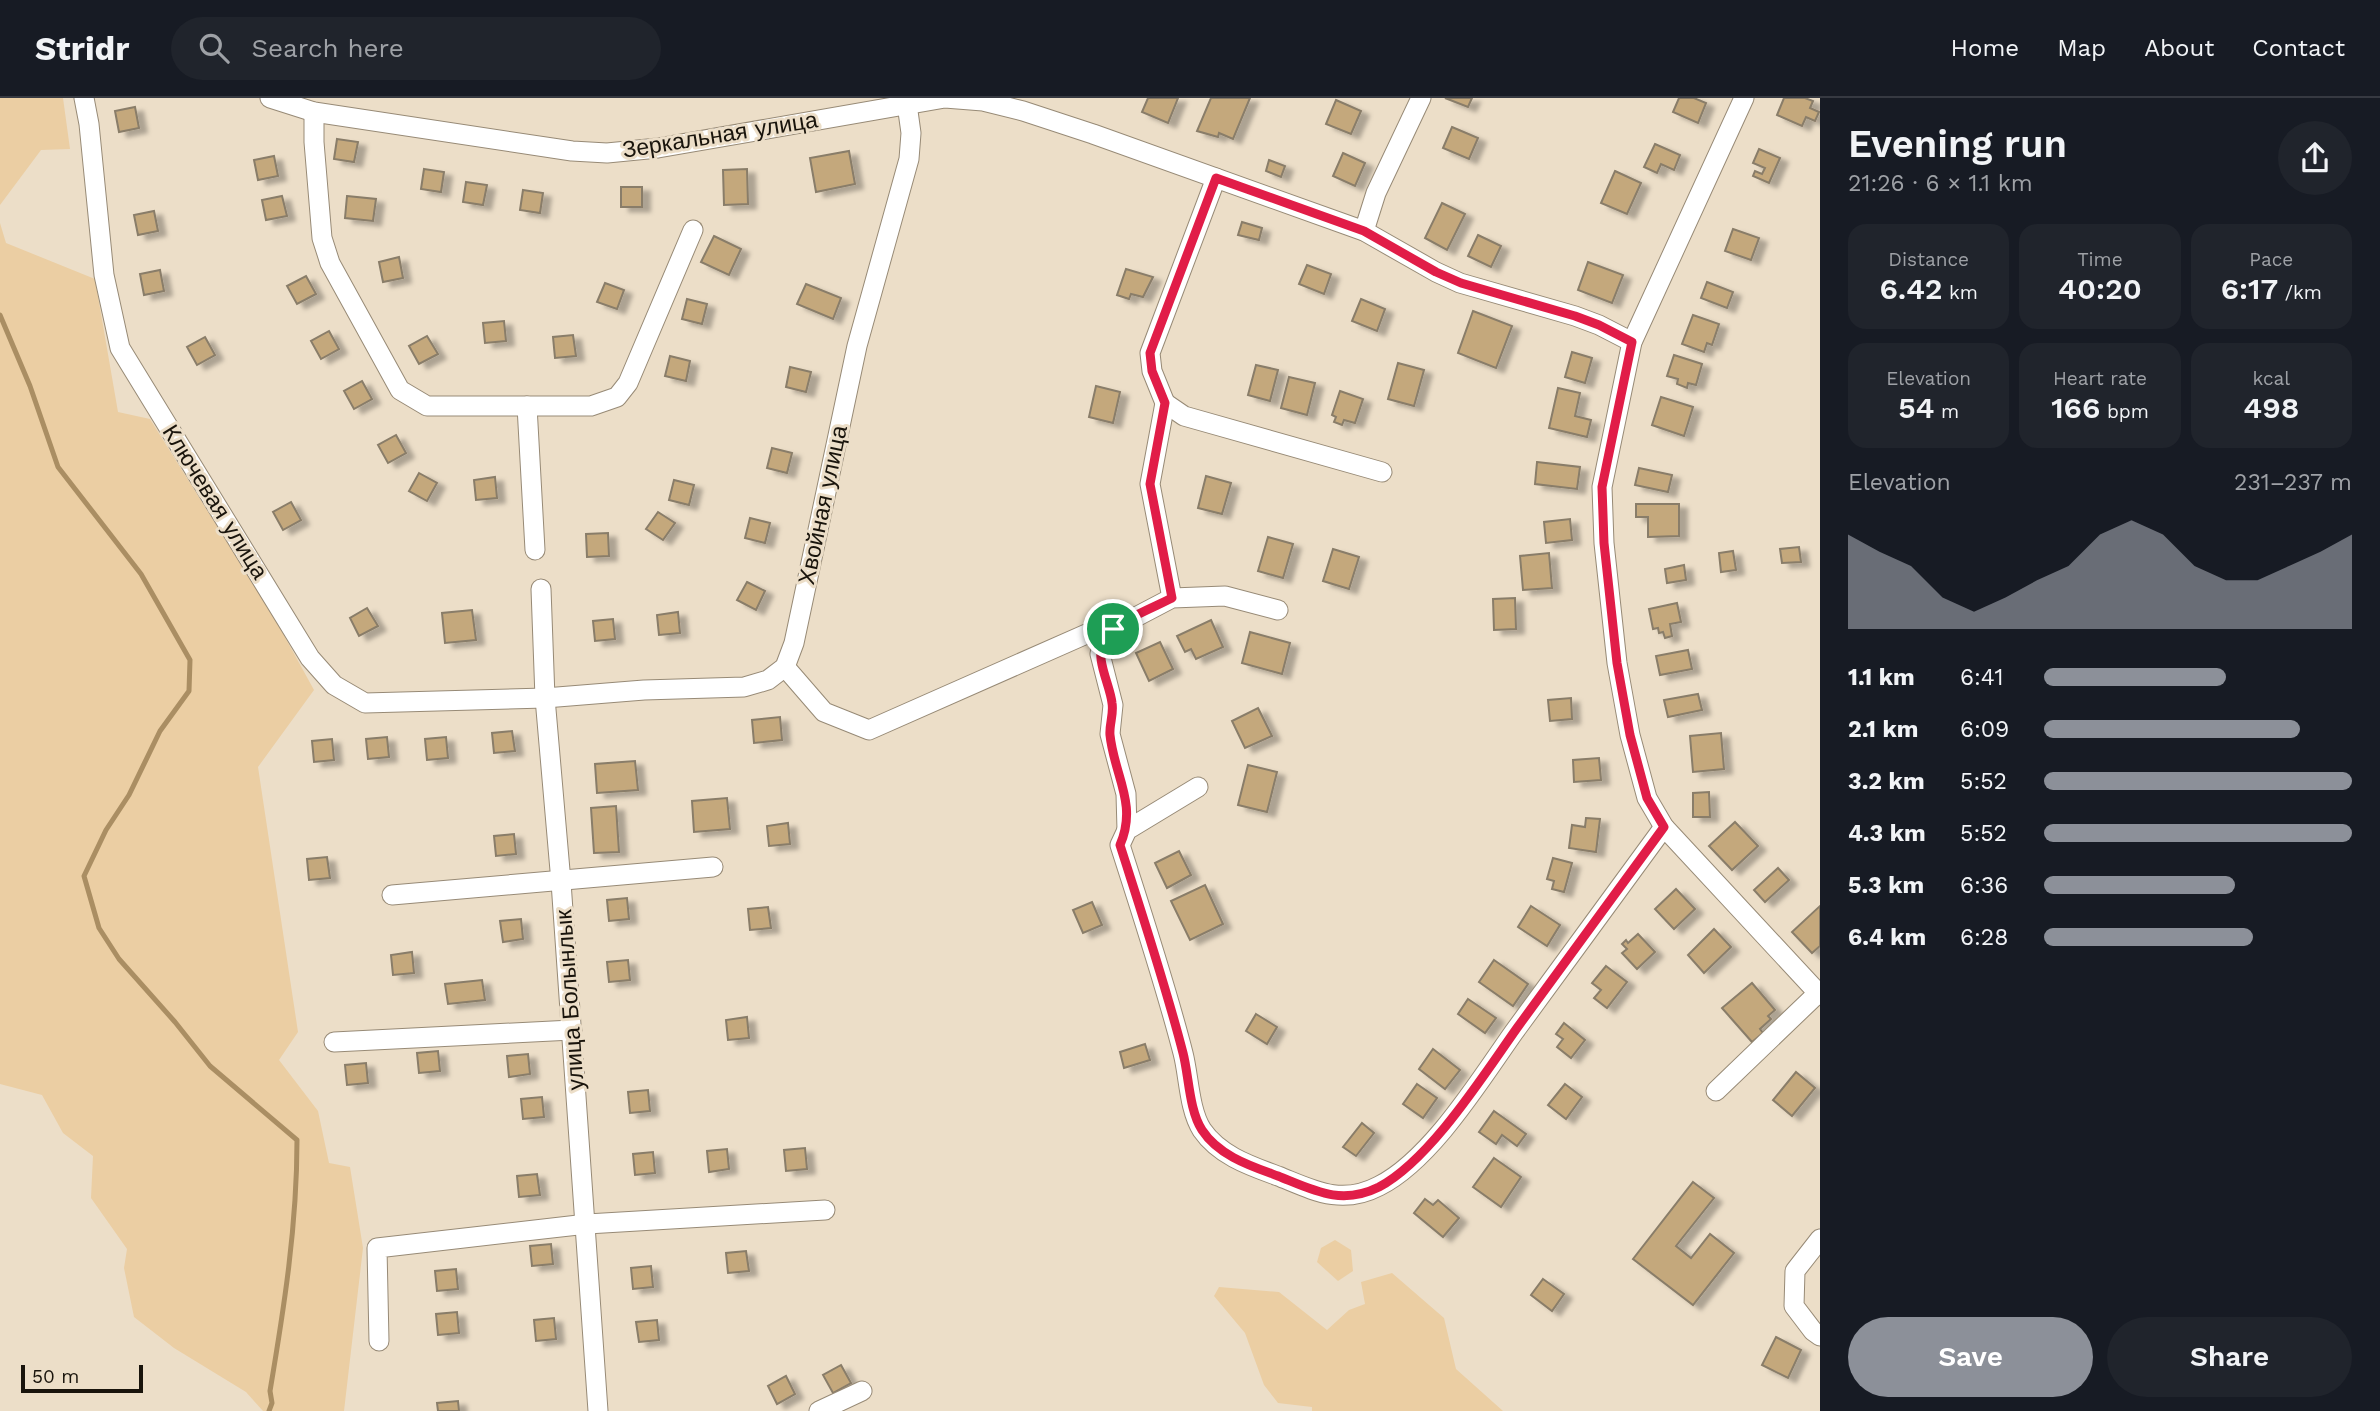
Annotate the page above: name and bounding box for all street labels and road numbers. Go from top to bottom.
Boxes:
street label: Зеркальная улица [620,106,820,164]
street label: Ключевая улица [157,420,273,584]
street label: Хвойная улица [793,423,853,587]
street label: улица Болынлык [550,908,590,1091]

